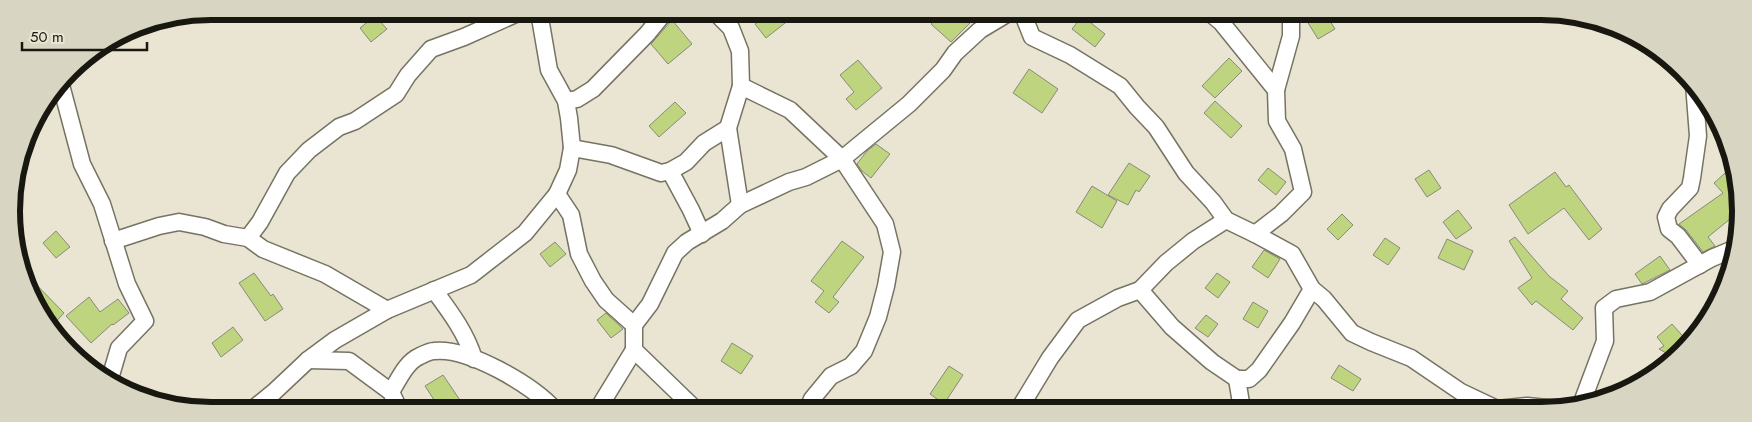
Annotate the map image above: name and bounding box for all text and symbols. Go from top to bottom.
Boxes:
scale bar [22,20,148,52]
text: 50 m [30,26,64,48]

